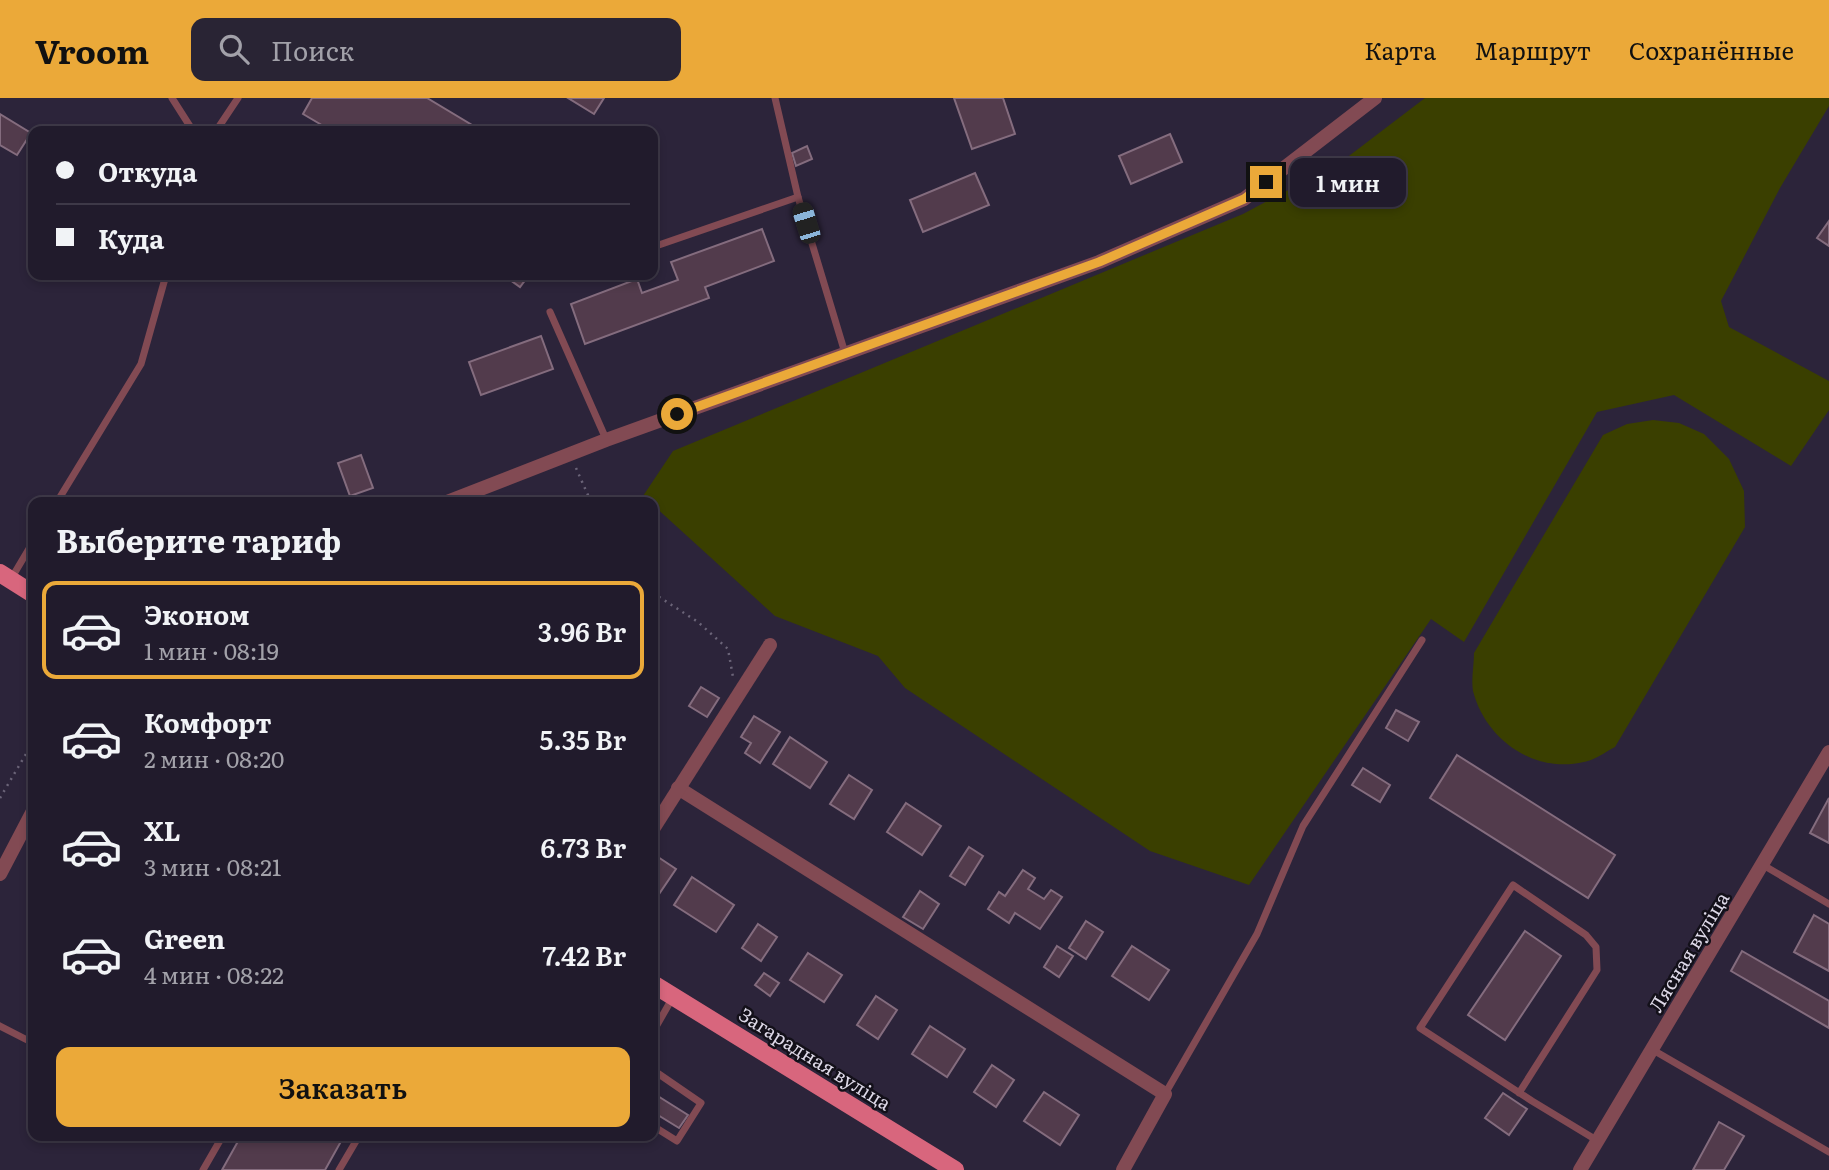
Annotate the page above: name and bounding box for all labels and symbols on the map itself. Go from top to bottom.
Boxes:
callout: 1 мин [1290,158,1406,206]
route end [1250,166,1282,198]
car [790,200,823,246]
route start [661,398,693,430]
street label: Лясная вуліца [1641,885,1736,1017]
street label: Загарадная вуліца [734,1000,898,1117]

